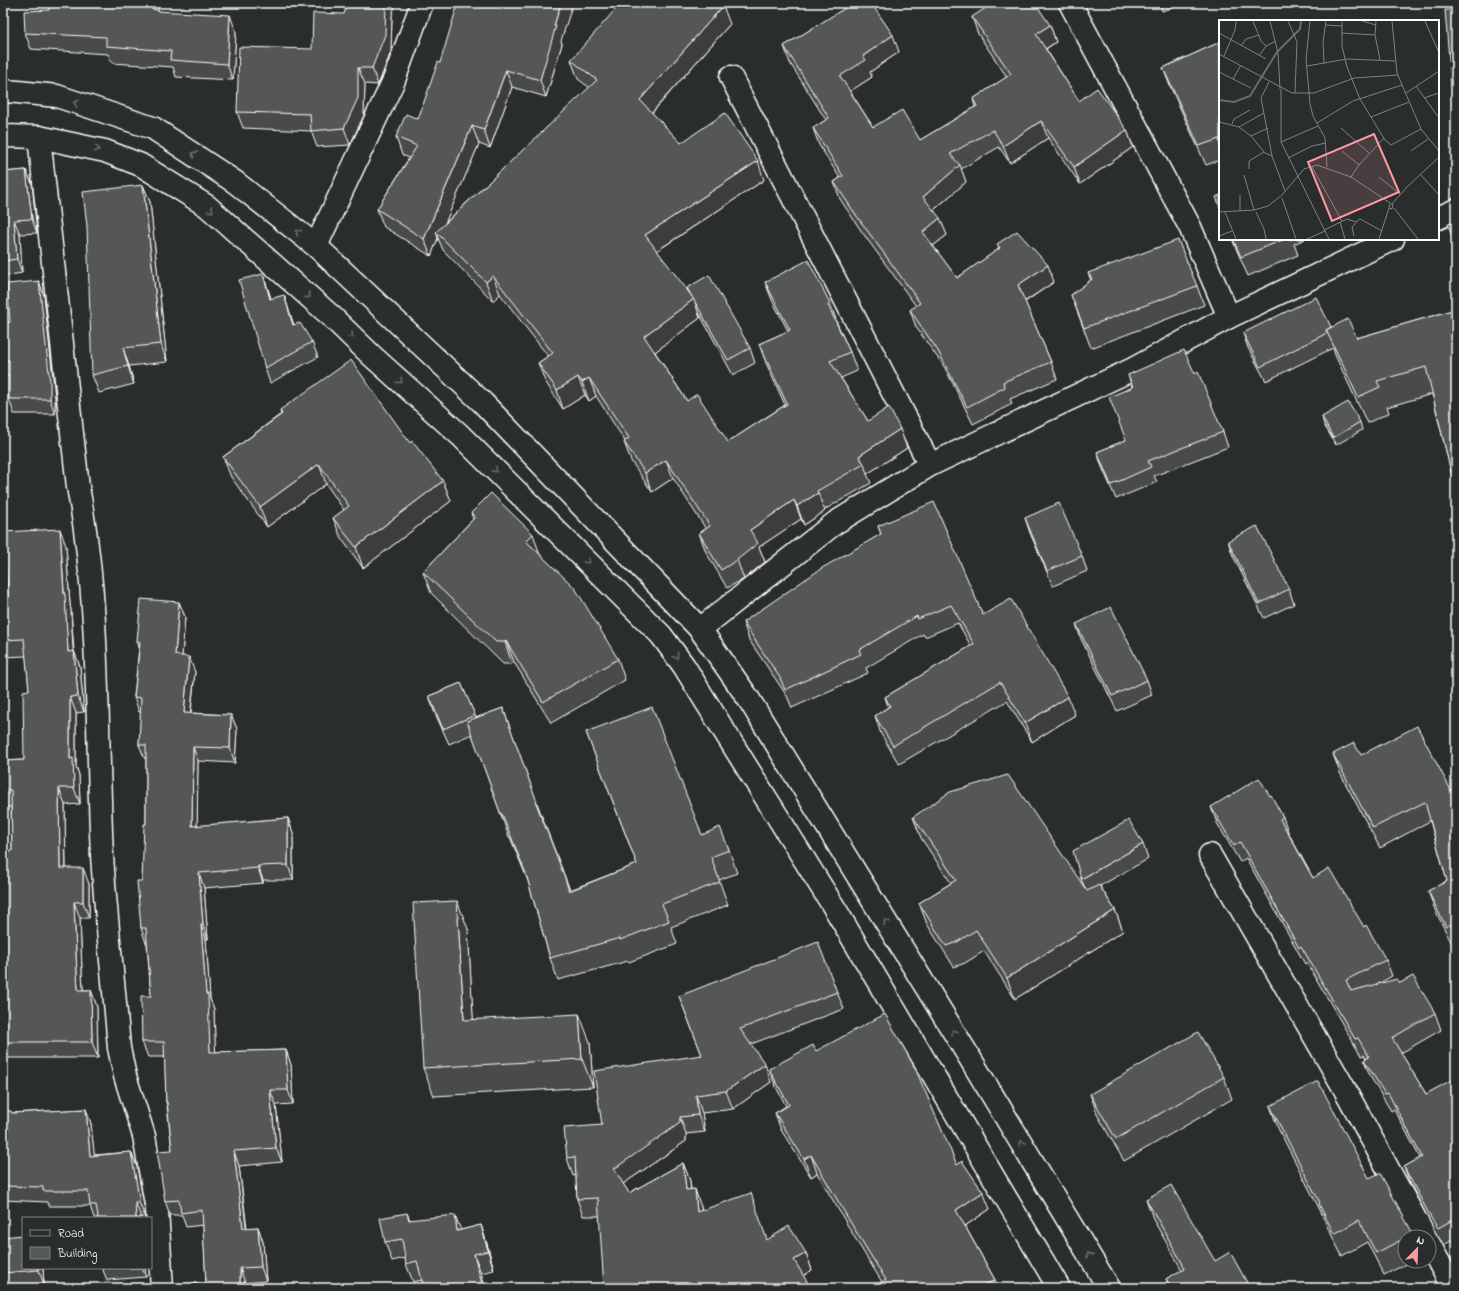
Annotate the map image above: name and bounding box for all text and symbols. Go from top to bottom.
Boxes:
inset map [1219,20,1439,240]
one-way arrow [72,99,79,107]
one-way arrow [94,144,100,152]
one-way arrow [191,152,198,159]
one-way arrow [206,205,213,212]
one-way arrow [295,229,302,236]
one-way arrow [303,291,311,298]
one-way arrow [346,331,354,339]
one-way arrow [395,377,403,384]
one-way arrow [490,465,498,473]
one-way arrow [582,556,590,564]
one-way arrow [671,651,678,658]
one-way arrow [884,919,891,926]
one-way arrow [951,1029,959,1036]
one-way arrow [1019,1140,1026,1147]
legend [22,1217,152,1269]
text: Road [58,1225,84,1243]
north arrow [1397,1229,1437,1269]
text: N [1414,1232,1427,1250]
text: Building [57,1245,97,1264]
one-way arrow [1086,1252,1093,1259]

